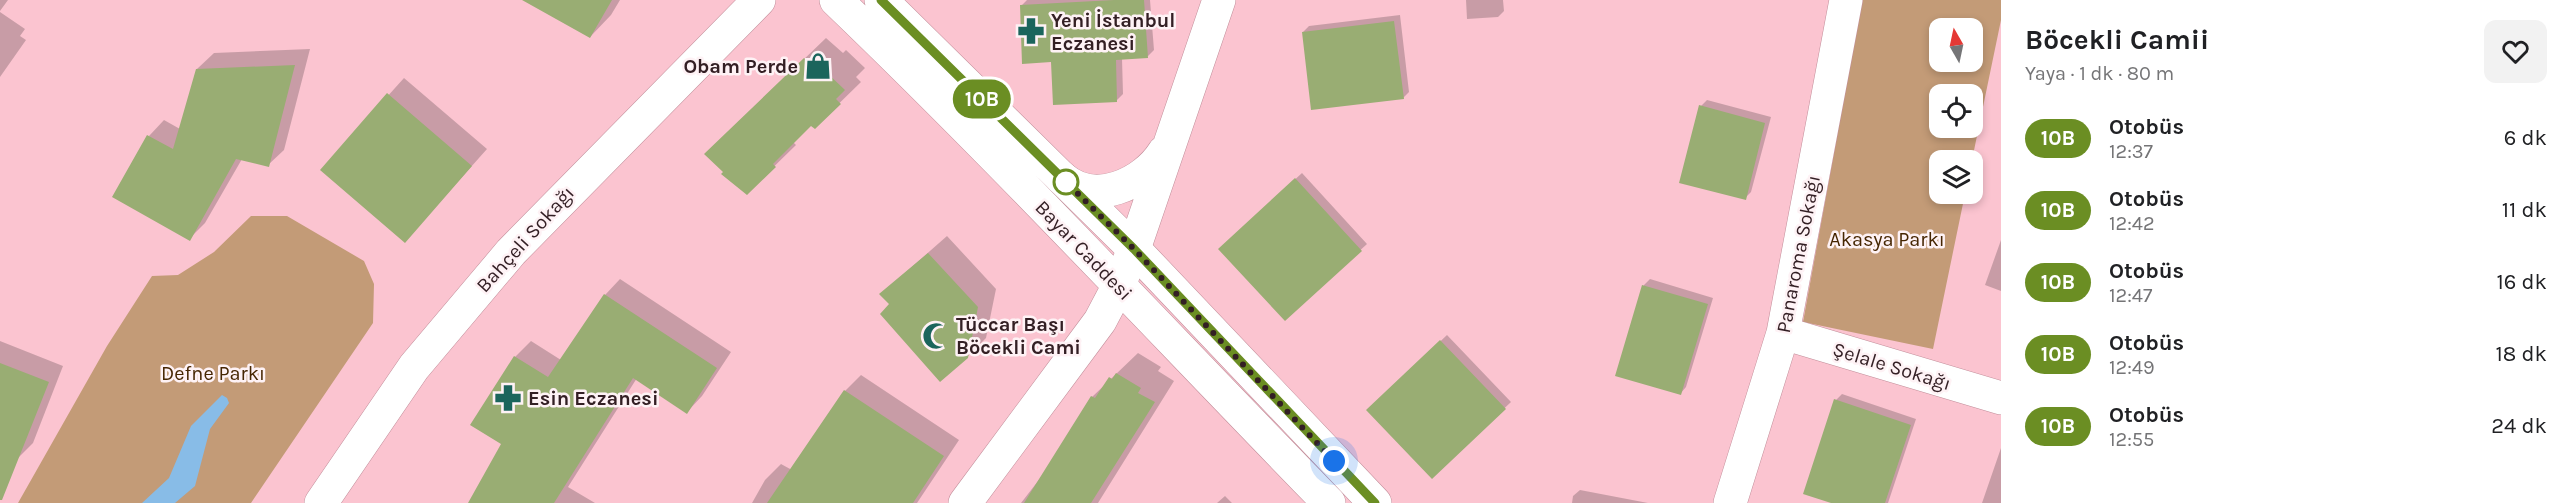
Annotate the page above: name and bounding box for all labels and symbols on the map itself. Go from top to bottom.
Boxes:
place label: Yeni İstanbul Eczanesi [1051,9,1175,55]
pharmacy icon: Yeni İstanbul Eczanesi [1016,16,1046,46]
north arrow [1929,18,1983,72]
shop icon: Obam Perde [803,51,833,81]
place label: Obam Perde [683,55,798,78]
line badge: 10B [948,80,1016,118]
unlabelled marker [1053,169,1079,195]
street label: Panaroma Sokağı [1772,173,1825,335]
street label: Bahçeli Sokağı [472,181,579,297]
street label: Bayar Caddesi [1030,196,1137,305]
park label: Akasya Parkı [1829,228,1945,251]
place label: Tüccar Başı Böcekli Cami [956,313,1081,359]
mosque icon: Tüccar Başı Böcekli Cami [921,321,951,351]
street label: Şelale Sokağı [1830,338,1954,395]
park label: Defne Parkı [161,362,265,385]
pharmacy icon: Esin Eczanesi [493,383,523,413]
place label: Esin Eczanesi [528,387,658,410]
your location [1319,446,1349,476]

